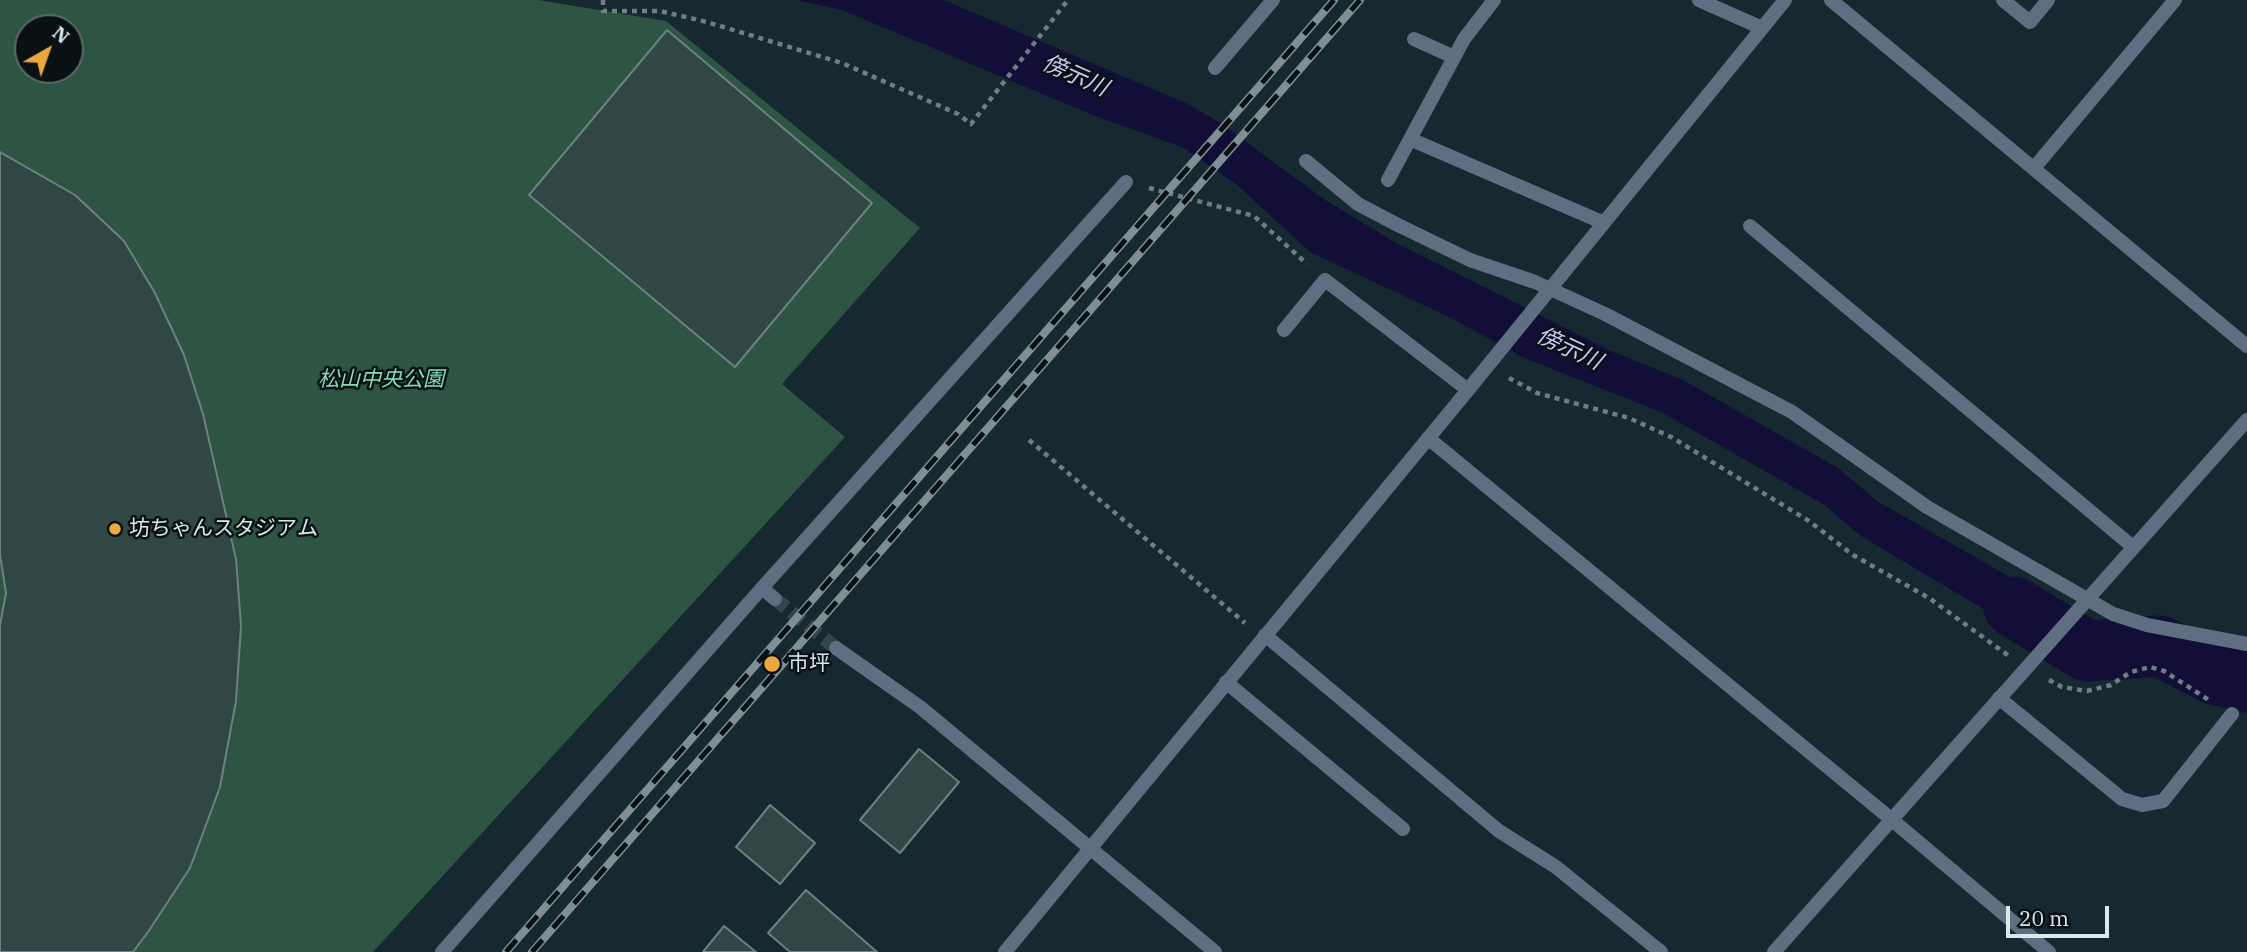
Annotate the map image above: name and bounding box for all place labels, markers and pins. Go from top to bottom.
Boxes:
place label: 坊ちゃんスタジアム [129,516,318,542]
marker: 坊ちゃんスタジアム [107,521,123,537]
place label: 市坪 [788,651,830,677]
marker: 市坪 [762,654,782,674]

